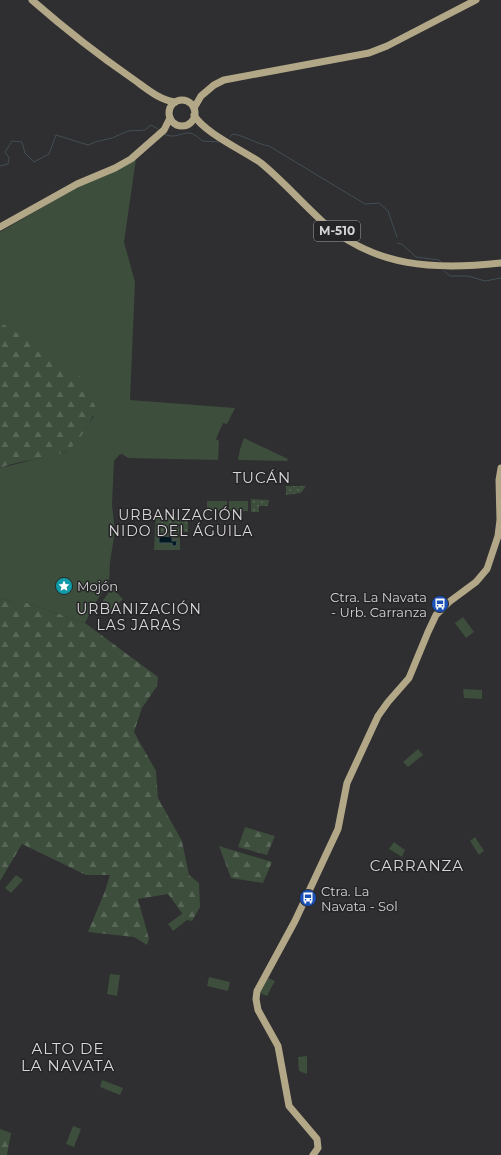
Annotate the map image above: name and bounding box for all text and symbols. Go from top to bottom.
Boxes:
road number: M-510 [314,221,360,241]
district label: TUCÁN [233,468,291,487]
district label: URBANIZACIÓN NIDO DEL ÁGUILA [109,506,253,540]
place icon: Mojón [54,576,74,596]
place label: Mojón [77,578,118,594]
place label: Ctra. La Navata - Urb. Carranza [330,589,427,620]
bus stop icon: Ctra. La Navata - Urb. Carranza [430,594,450,614]
district label: URBANIZACIÓN LAS JARAS [76,600,202,634]
district label: CARRANZA [370,856,464,875]
place label: Ctra. La Navata - Sol [321,883,398,914]
bus stop icon: Ctra. La Navata - Sol [298,888,318,908]
district label: ALTO DE LA NAVATA [21,1039,115,1075]

